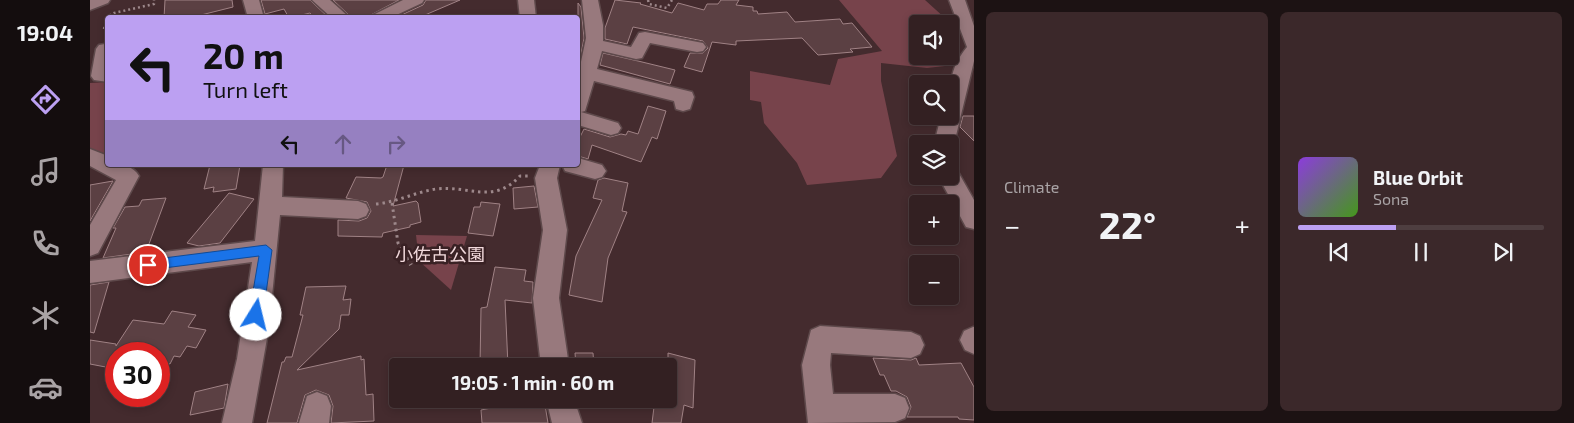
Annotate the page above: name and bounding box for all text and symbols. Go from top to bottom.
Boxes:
map controls [909,15,959,305]
button: sound [909,15,959,65]
text: 19:04 [17,19,73,45]
text: 20 m [203,34,284,76]
icon: left [120,35,185,100]
button: search [909,75,959,125]
text: Turn left [203,76,288,102]
icon: directions [28,82,63,117]
icon: left [276,130,304,158]
icon: ahead [329,130,357,158]
icon: right [382,130,410,158]
button: layers [909,135,959,185]
icon: music [28,154,63,189]
text: Blue Orbit [1373,166,1463,189]
text: Climate [1004,177,1059,196]
text: Sona [1373,189,1409,208]
button: + [909,195,959,245]
text: 22° [1099,201,1156,247]
text: − [1004,208,1020,242]
text: + [1235,208,1250,242]
icon: phone [28,226,63,261]
icon: previous [1325,238,1353,266]
icon: pause [1407,238,1435,266]
icon: next [1489,238,1517,266]
park label: 小佐古公園 [395,243,485,265]
pin [127,244,169,286]
icon: arrive [134,251,162,279]
button: − [909,255,959,305]
position arrow [229,288,281,340]
icon: climate [28,298,63,333]
speed limit sign: 30 [105,342,170,407]
icon: car [28,370,63,405]
text: 19:05 · 1 min · 60 m [452,371,614,394]

